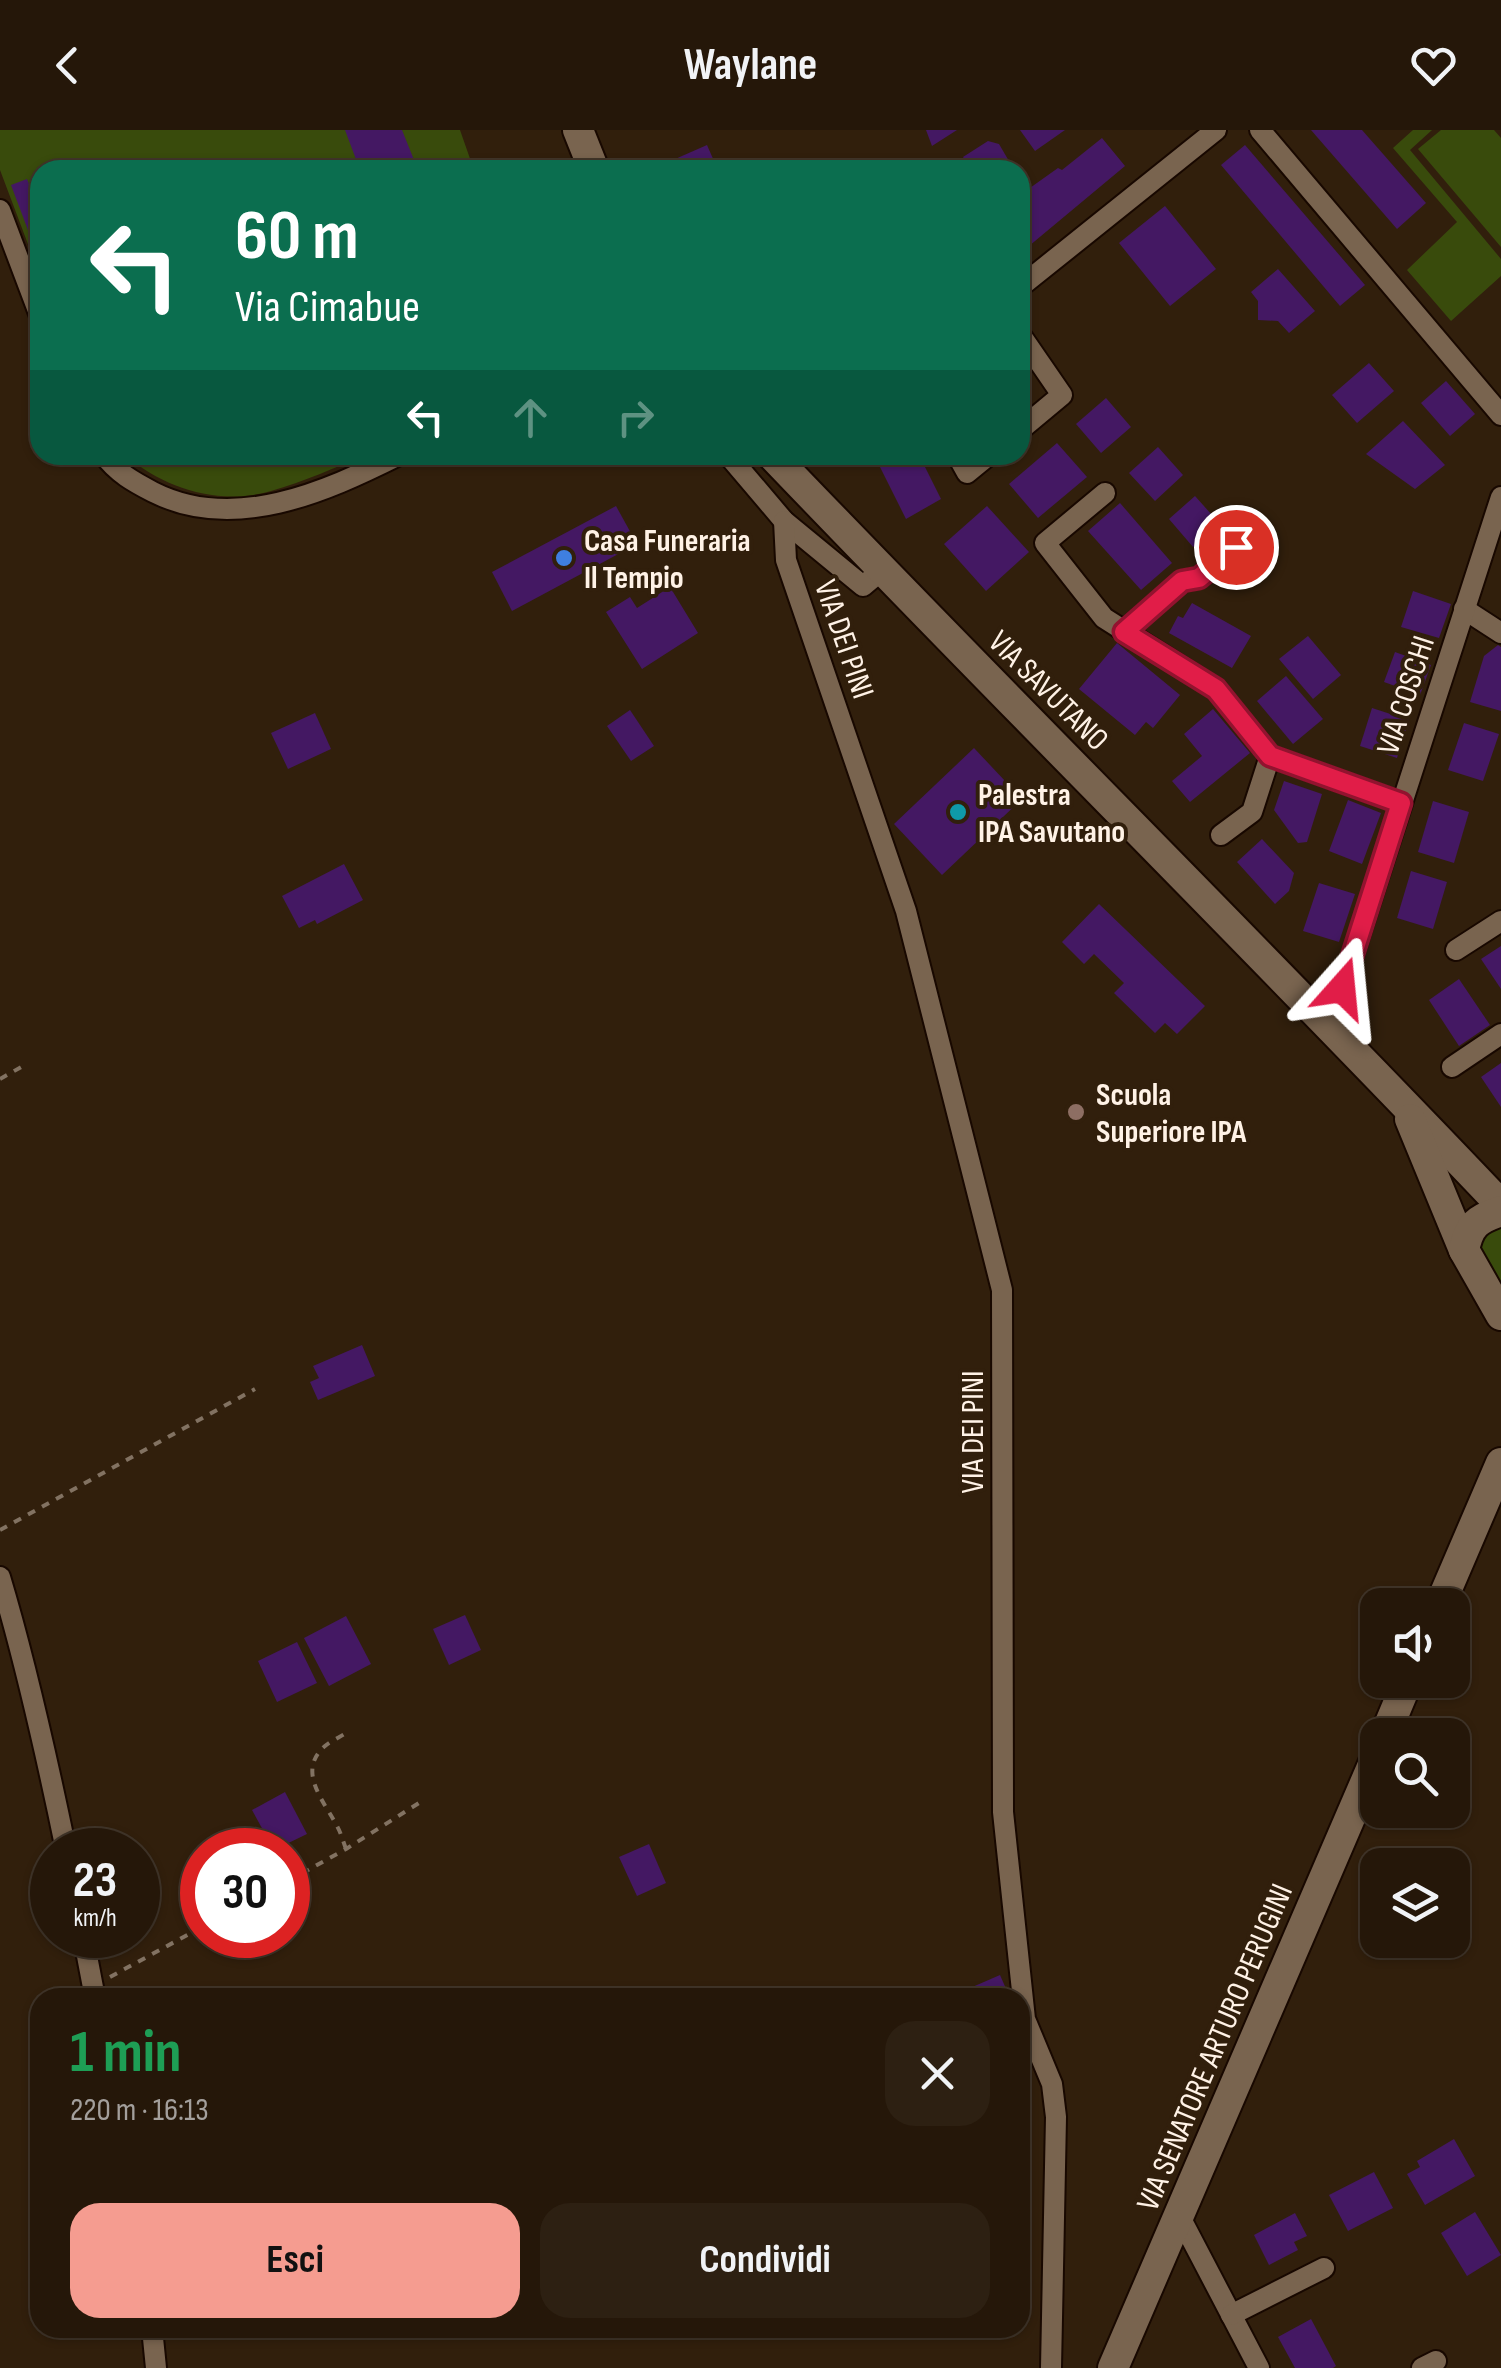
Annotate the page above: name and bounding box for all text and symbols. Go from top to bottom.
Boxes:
icon: back [40,38,95,93]
text: Waylane [684,38,817,93]
icon: heart [1406,38,1461,93]
text: 60 m [235,195,359,279]
icon: left [70,200,200,330]
text: Via Cimabue [235,280,420,335]
icon: left [398,390,453,445]
icon: ahead [503,390,558,445]
icon: right [608,390,663,445]
pin [1194,505,1279,590]
icon: arrive [1209,520,1264,575]
place label: Casa Funeraria Il Tempio [584,522,751,598]
marker: Casa Funeraria Il Tempio [553,547,575,569]
street label: VIA DEI PINI [805,575,882,704]
street label: VIA SAVUTANO [980,623,1116,759]
street label: VIA COSCHI [1369,631,1444,760]
place label: Palestra IPA Savutano [978,776,1125,852]
marker: Palestra IPA Savutano [947,801,969,823]
position arrow [1290,936,1394,1040]
place label: Scuola Superiore IPA [1096,1076,1247,1152]
marker: Scuola Superiore IPA [1065,1101,1087,1123]
street label: VIA DEI PINI [954,1371,993,1493]
map controls [1360,1588,1470,1958]
button: sound [1360,1588,1470,1698]
button: search [1360,1718,1470,1828]
speed limit sign: 30 [180,1828,310,1958]
button: layers [1360,1848,1470,1958]
text: 23 [73,1851,117,1911]
street label: VIA SENATORE ARTURO PERUGINI [1129,1878,1302,2217]
text: km/h [73,1903,117,1934]
text: 1 min [70,2017,182,2089]
button: close [885,2021,990,2126]
text: 220 m · 16:13 [70,2091,209,2130]
button: Esci [70,2203,520,2318]
button: Condividi [540,2203,990,2318]

